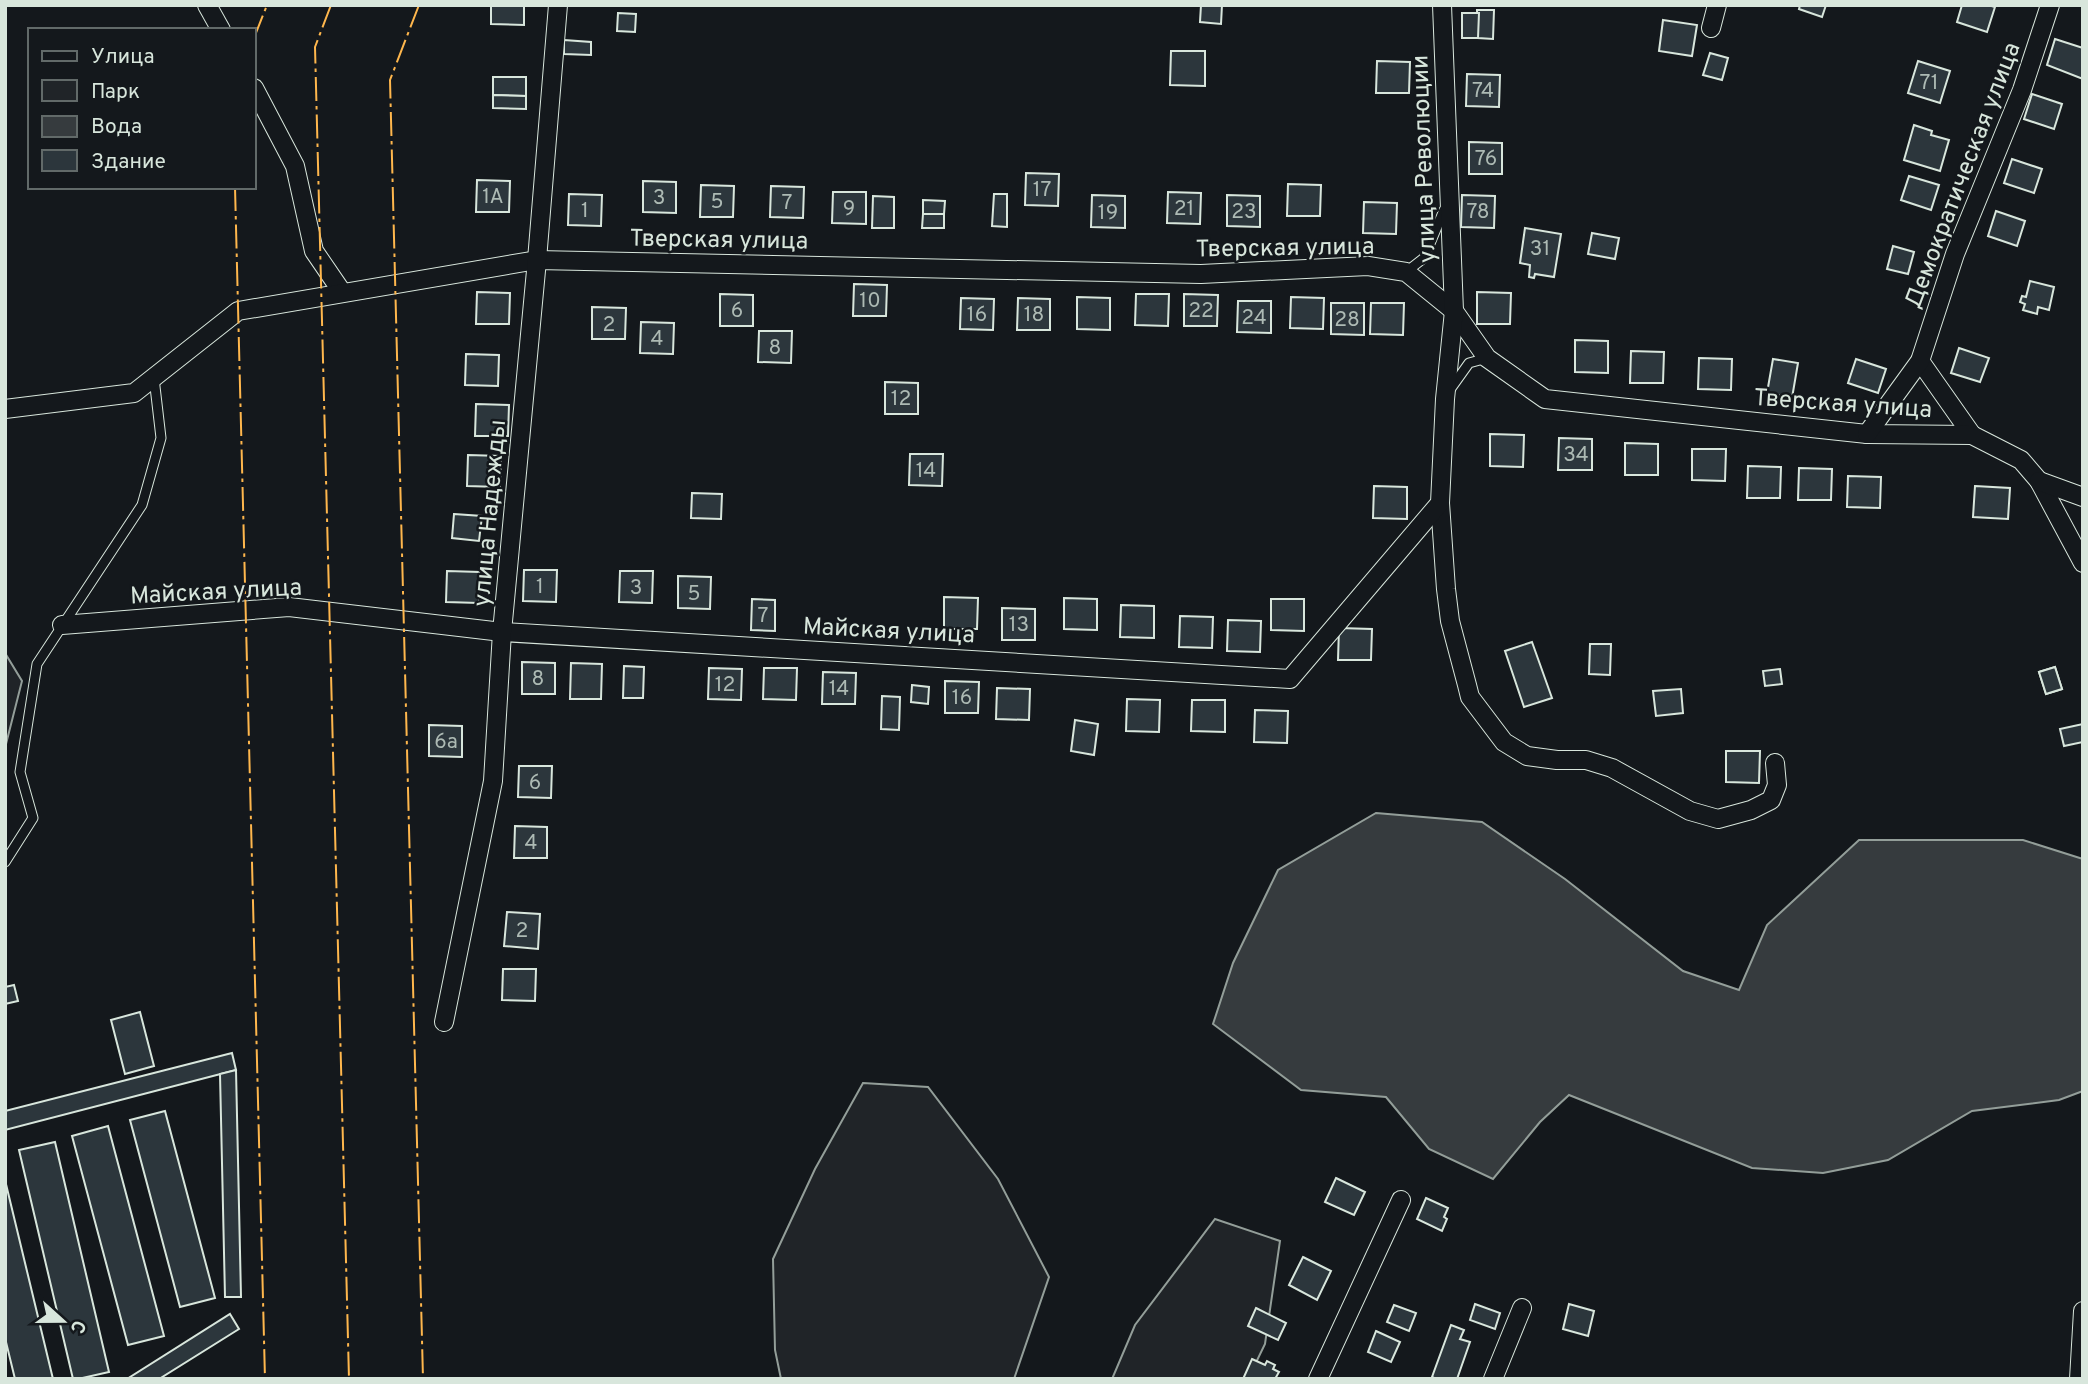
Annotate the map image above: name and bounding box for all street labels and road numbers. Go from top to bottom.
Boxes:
street label: Демократическая улица [1899,38,2029,313]
street label: улица Революции [1406,54,1444,264]
street label: Тверская улица [629,224,809,258]
street label: Тверская улица [1195,232,1375,266]
street label: Тверская улица [1753,384,1933,426]
street label: улица Надежды [468,418,514,608]
street label: Майская улица [129,574,303,612]
street label: Майская улица [802,613,976,651]

